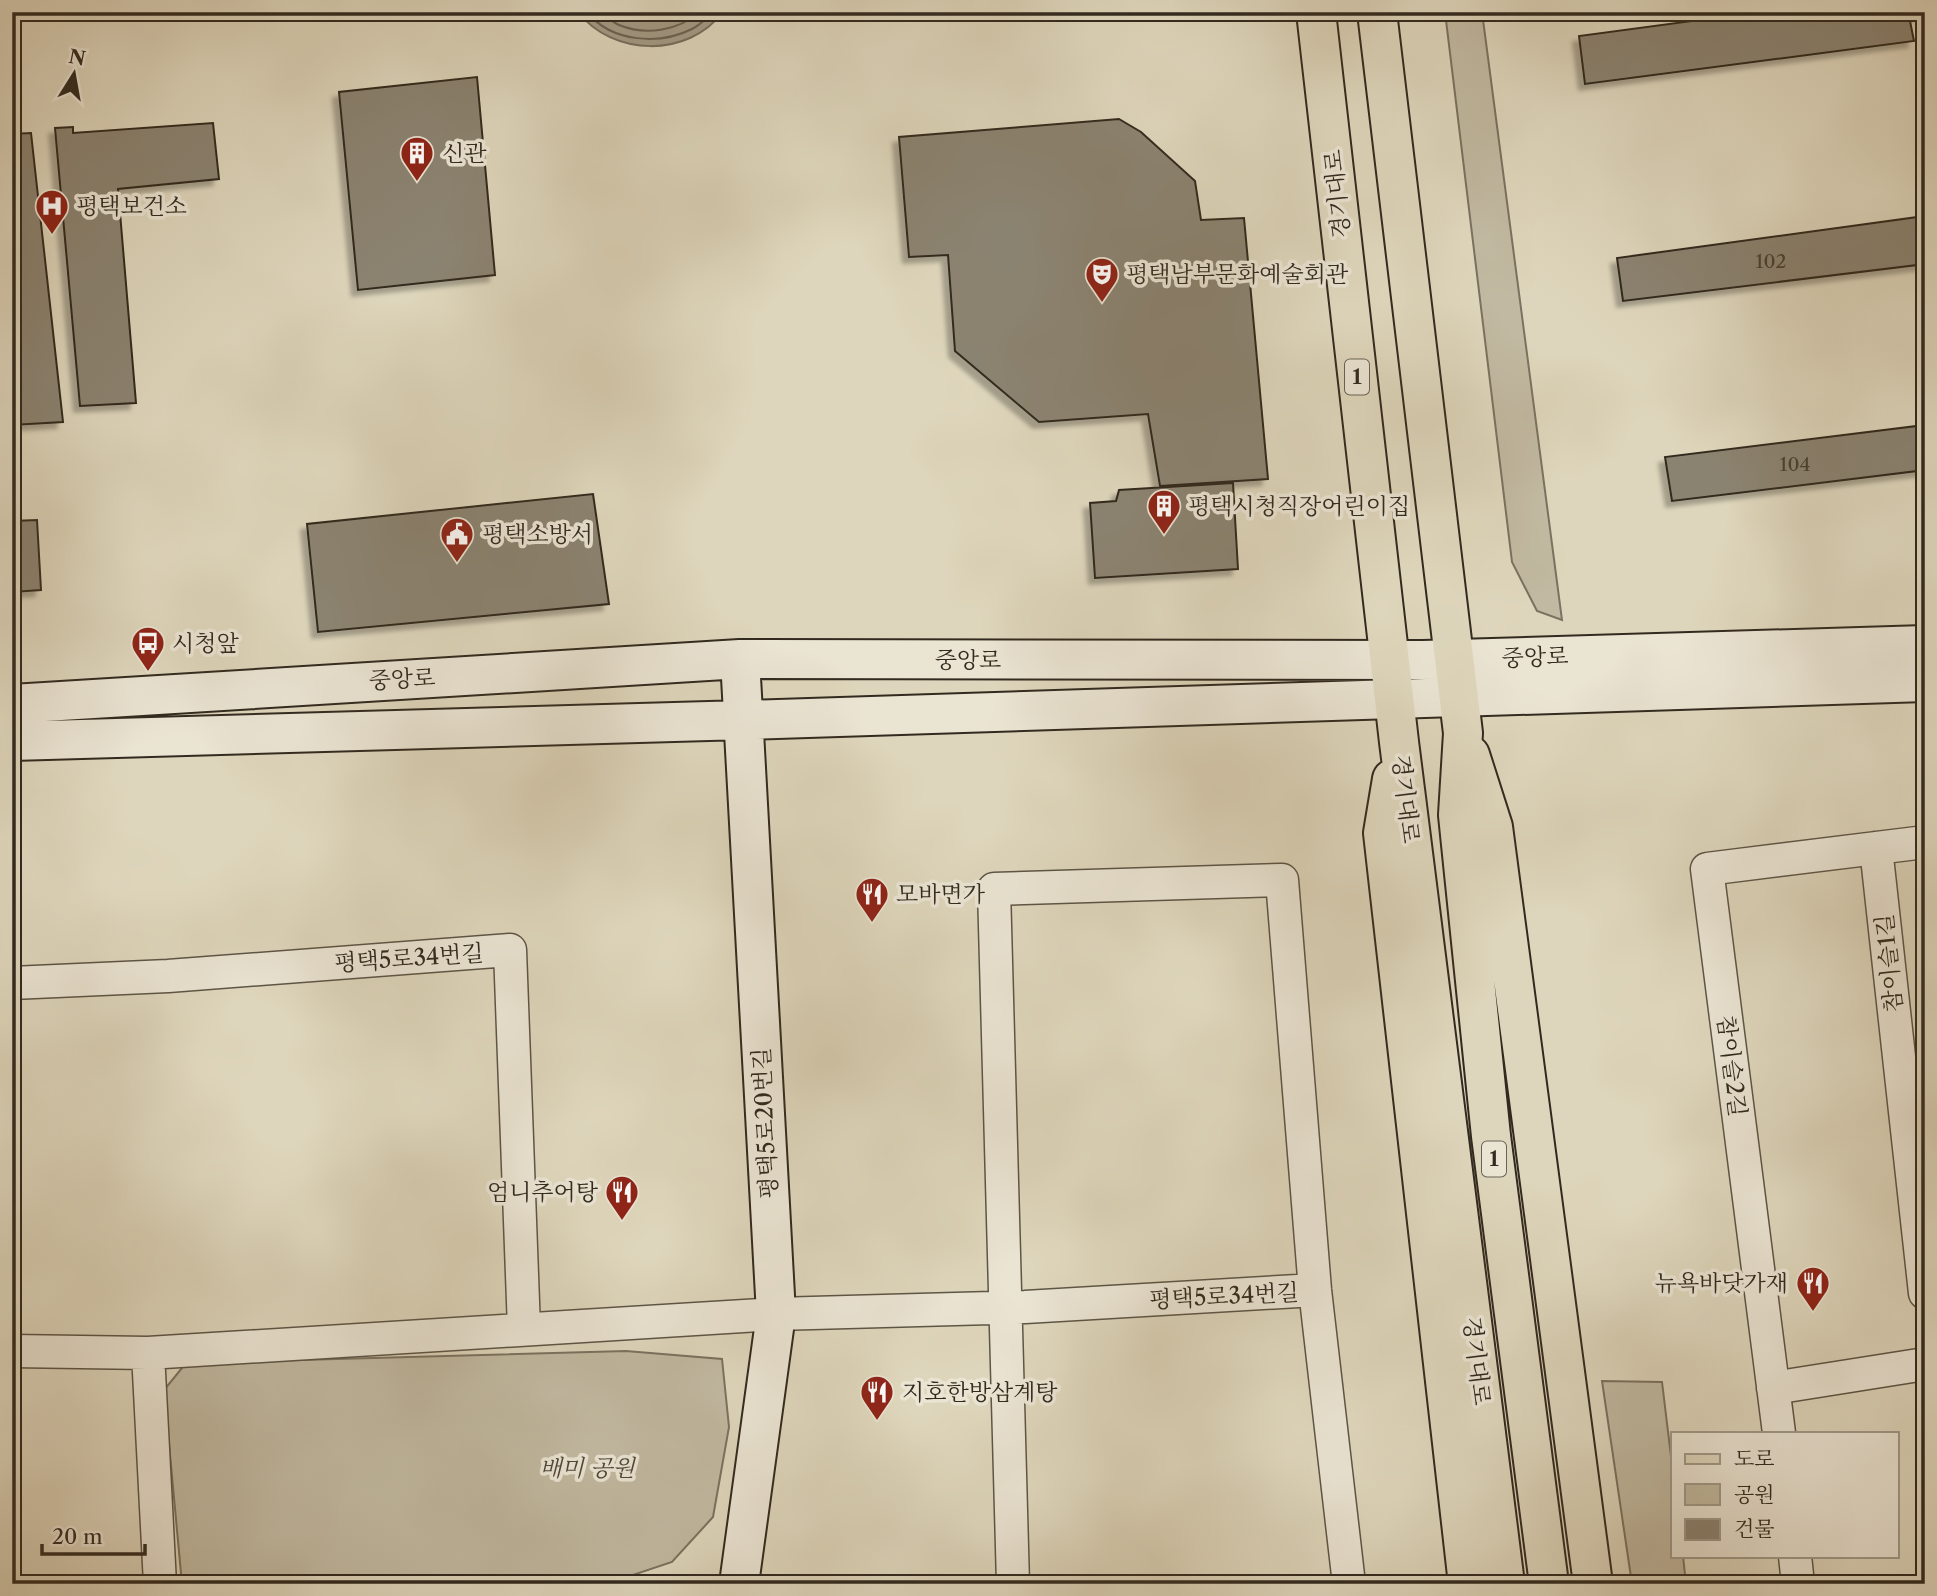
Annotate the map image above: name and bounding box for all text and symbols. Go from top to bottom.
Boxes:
north arrow [38,38,108,108]
text: N [67,45,87,71]
building icon: 신관 [398,134,436,183]
place label: 신관 [442,139,487,167]
street label: 경기대로 [1318,148,1356,240]
hospital icon: 평택보건소 [33,187,71,236]
place label: 평택보건소 [76,192,187,220]
house number: 102 [1756,250,1787,273]
theatre icon: 평택남부문화예술회관 [1083,255,1121,304]
place label: 평택남부문화예술회관 [1126,260,1349,288]
road number: 1 [1345,360,1369,394]
house number: 104 [1779,453,1811,476]
building icon: 평택시청직장어린이집 [1145,487,1183,536]
place label: 평택시청직장어린이집 [1188,492,1410,520]
public building icon: 평택소방서 [438,515,476,564]
place label: 평택소방서 [482,520,593,548]
bus stop icon: 시청앞 [129,624,167,673]
place label: 시청앞 [172,629,239,657]
street label: 중앙로 [1501,642,1569,672]
street label: 중앙로 [935,646,1001,674]
street label: 중앙로 [368,663,436,695]
street label: 경기대로 [1387,753,1425,845]
restaurant icon: 모바면가 [853,875,891,924]
place label: 모바면가 [896,880,986,908]
street label: 참이슬1길 [1870,913,1908,1013]
street label: 평택5로34번길 [333,939,485,977]
street label: 참이슬2길 [1712,1014,1752,1118]
street label: 평택5로20번길 [747,1047,783,1199]
road number: 1 [1482,1142,1506,1176]
restaurant icon: 엄니추어탕 [603,1173,641,1222]
place label: 엄니추어탕 [487,1178,599,1206]
restaurant icon: 뉴욕바닷가재 [1794,1264,1832,1313]
place label: 뉴욕바닷가재 [1655,1269,1788,1297]
street label: 평택5로34번길 [1149,1278,1299,1314]
street label: 경기대로 [1458,1315,1496,1407]
restaurant icon: 지호한방삼계탕 [858,1373,896,1422]
place label: 지호한방삼계탕 [902,1378,1058,1406]
legend [1671,1432,1898,1558]
text: 도로 [1734,1446,1775,1471]
park label: 배미 공원 [539,1454,636,1482]
text: 공원 [1734,1482,1775,1507]
scale bar [42,1512,145,1556]
text: 건물 [1734,1516,1775,1541]
text: 20 m [52,1524,103,1549]

